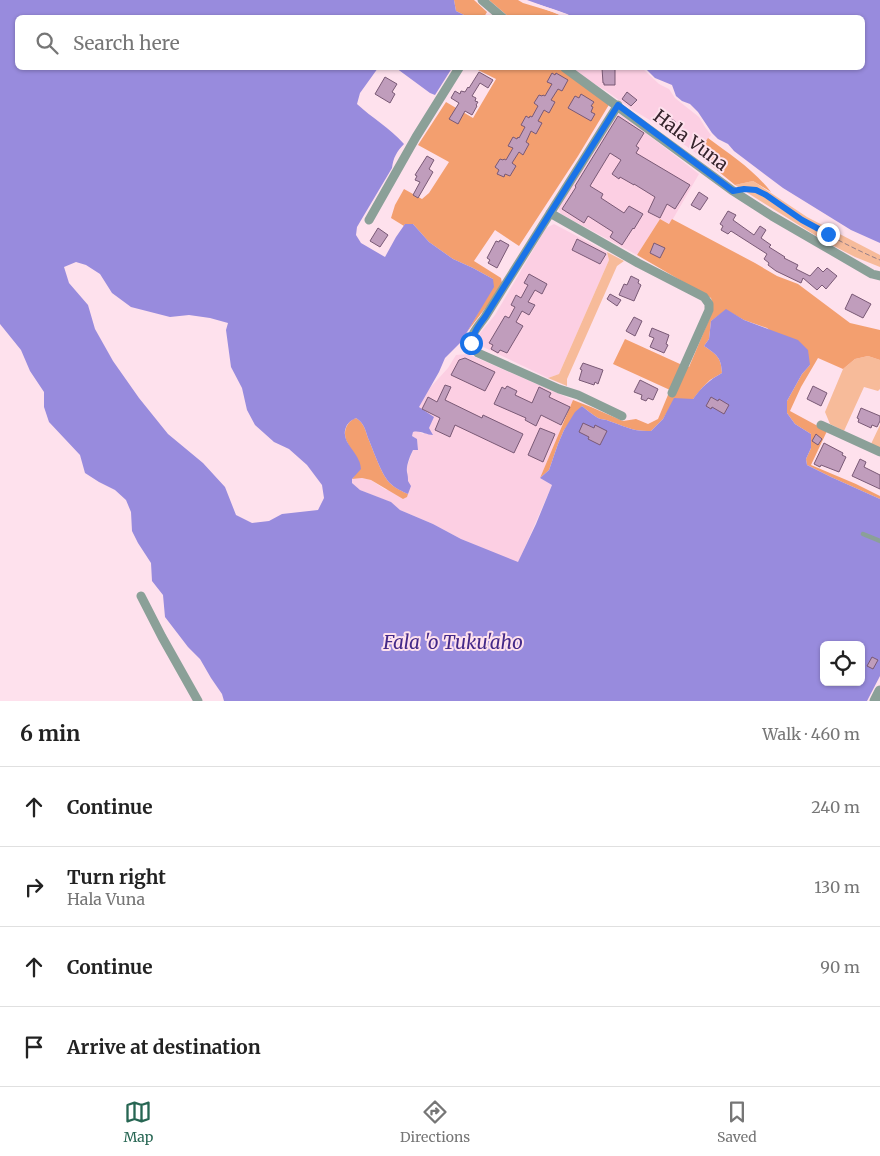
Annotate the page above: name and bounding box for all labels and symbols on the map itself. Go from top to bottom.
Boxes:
street label: Hala Vuna [649,104,733,176]
route end [817,223,840,246]
route start [460,332,483,355]
water label: Fala 'o Tuku'aho [382,630,523,654]

